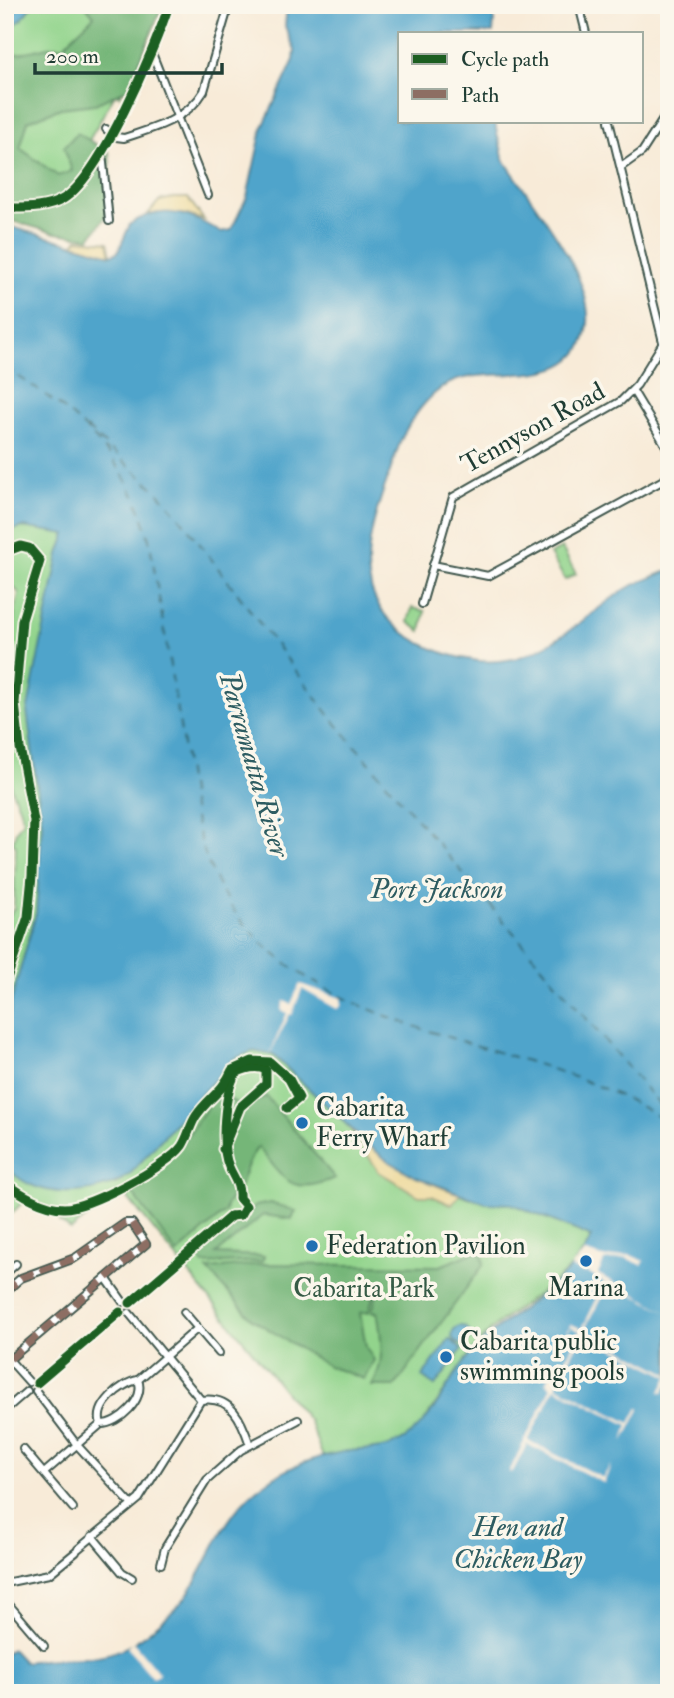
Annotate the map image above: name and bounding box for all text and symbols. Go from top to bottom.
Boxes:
scale bar [35,32,222,76]
legend [398,32,642,122]
text: 200 m [46,43,99,70]
text: Cycle path [461,46,549,73]
text: Path [461,82,499,109]
street label: Tennyson Road [455,375,611,481]
water label: Parramatta River [211,668,297,863]
water label: Port Jackson [370,872,503,907]
place label: Cabarita Ferry Wharf [316,1092,452,1154]
marker: Cabarita Ferry Wharf [294,1115,310,1131]
place label: Federation Pavilion [326,1230,526,1262]
marker: Federation Pavilion [304,1238,320,1254]
marker: Marina [578,1253,594,1269]
place label: Marina [548,1272,625,1304]
park label: Cabarita Park [293,1273,435,1305]
place label: Cabarita public swimming pools [460,1326,625,1389]
marker: Cabarita public swimming pools [438,1349,454,1365]
water label: Hen and Chicken Bay [454,1510,583,1577]

